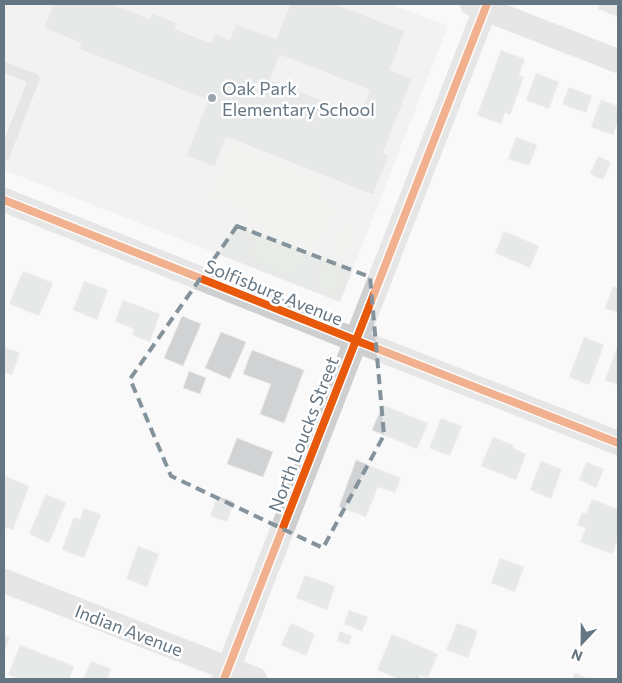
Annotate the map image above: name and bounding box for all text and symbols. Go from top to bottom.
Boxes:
place label: Oak Park Elementary School [222,77,375,120]
marker: Oak Park Elementary School [206,92,218,104]
street label: Solfisburg Avenue [202,254,346,330]
street label: North Loucks Street [263,353,343,515]
street label: Indian Avenue [72,599,186,661]
north arrow [557,618,607,668]
text: N [569,646,585,665]

